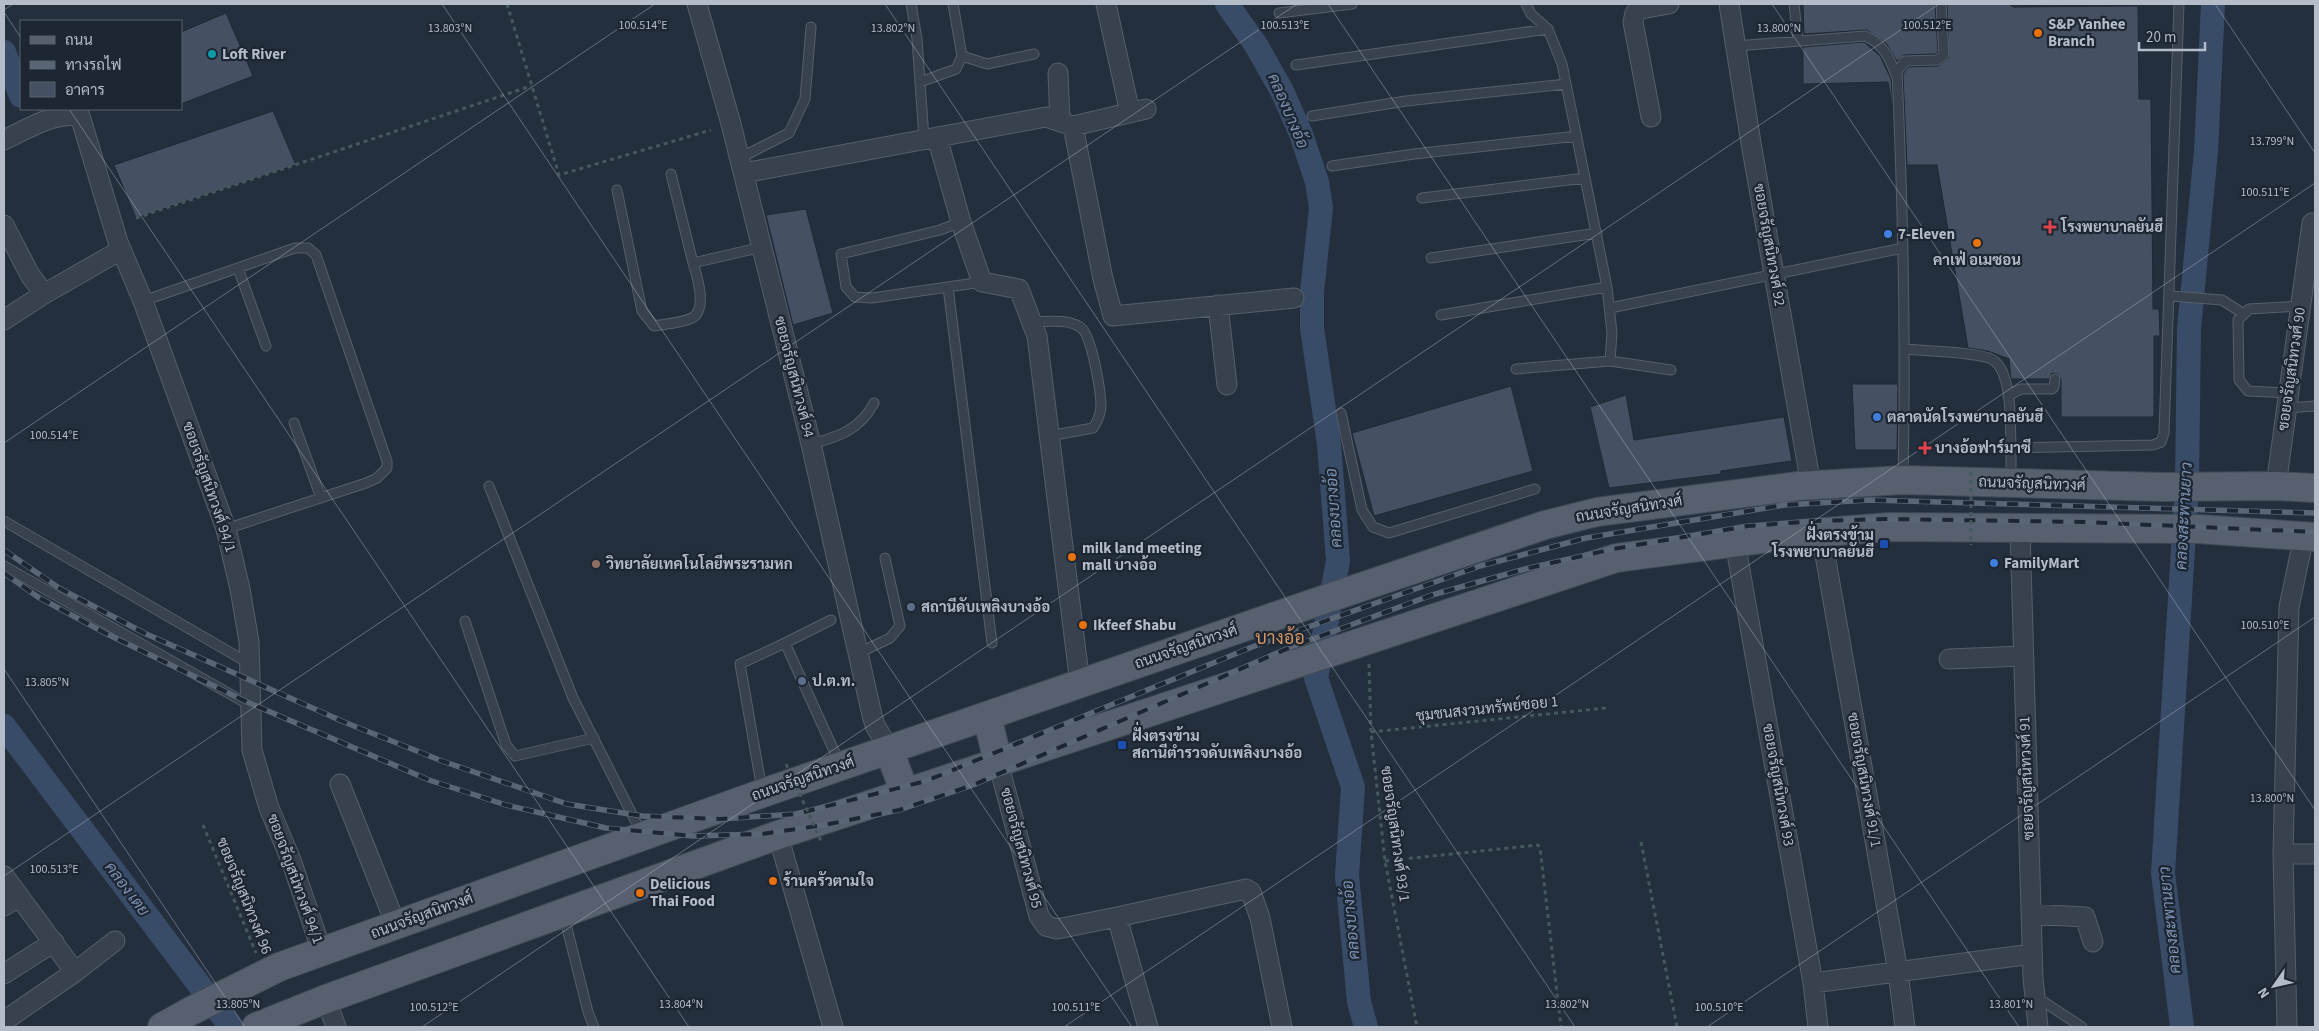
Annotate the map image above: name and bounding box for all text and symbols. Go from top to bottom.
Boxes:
place label: S&P Yanhee Branch [2048,14,2126,52]
text: 100.514°E [618,17,668,34]
text: 100.513°E [1260,17,1310,34]
text: 100.512°E [1902,17,1952,34]
legend [20,20,182,110]
text: 13.803°N [428,20,472,37]
text: 13.802°N [871,20,915,37]
text: 13.800°N [1757,20,1801,37]
scale bar [2139,20,2205,52]
marker: S&P Yanhee Branch [2032,27,2044,39]
text: 20 m [2146,27,2176,48]
text: ถนน [65,30,93,51]
place label: Loft River [222,44,286,65]
marker: Loft River [206,48,218,60]
text: ทางรถไฟ [65,55,122,76]
water label: คลองบางอ้อ [1262,70,1315,152]
text: อาคาร [65,80,105,101]
text: 13.799°N [2250,133,2294,150]
street label: ซอยจรัญสนิทวงศ์ 92 [1748,182,1790,308]
text: 100.511°E [2240,184,2290,201]
place label: โรงพยาบาลยันฮี [2060,216,2163,238]
marker: โรงพยาบาลยันฮี [2043,220,2057,234]
place label: 7-Eleven [1898,224,1955,245]
marker: 7-Eleven [1882,228,1894,240]
marker: คาเฟ่ อเมซอน [1971,237,1983,249]
place label: คาเฟ่ อเมซอน [1933,250,2021,271]
street label: ซอยจรัญสนิทวงศ์ 90 [2273,306,2311,432]
street label: ซอยจรัญสนิทวงศ์ 94 [769,314,819,440]
place label: ตลาดนัดโรงพยาบาลยันฮี [1887,406,2044,428]
marker: ตลาดนัดโรงพยาบาลยันฮี [1871,411,1883,423]
street label: ซอยจรัญสนิทวงศ์ 94/1 [177,419,241,555]
text: 100.514°E [29,427,79,444]
place label: บางอ้อฟาร์มาซี [1935,438,2031,459]
marker: บางอ้อฟาร์มาซี [1919,442,1931,454]
water label: คลองสะพานยาว [2170,462,2198,570]
water label: คลองบางอ้อ [1319,467,1348,549]
street label: ถนนจรัญสนิทวงศ์ [1978,472,2086,496]
street label: ถนนจรัญสนิทวงศ์ [1574,490,1684,528]
place label: ฝั่งตรงข้าม โรงพยาบาลยันฮี [1771,520,1874,563]
place label: milk land meeting mall บางอ้อ [1082,538,1202,576]
marker: ฝั่งตรงข้าม โรงพยาบาลยันฮี [1878,538,1890,550]
marker: milk land meeting mall บางอ้อ [1066,551,1078,563]
place label: วิทยาลัยเทคโนโลยีพระรามหก [605,553,793,575]
place label: FamilyMart [2004,553,2080,574]
marker: FamilyMart [1988,557,2000,569]
marker: วิทยาลัยเทคโนโลยีพระรามหก [590,558,602,570]
place label: สถานีดับเพลิงบางอ้อ [921,597,1050,618]
marker: สถานีดับเพลิงบางอ้อ [905,601,917,613]
place label: Ikfeef Shabu [1093,615,1176,636]
text: 100.510°E [2240,617,2290,634]
marker: Ikfeef Shabu [1077,619,1089,631]
street label: ถนนจรัญสนิทวงศ์ [1132,620,1240,674]
district label: บางอ้อ [1255,626,1305,651]
place label: ป.ต.ท. [812,671,855,692]
text: 13.805°N [25,674,69,691]
marker: ป.ต.ท. [796,675,808,687]
street label: ชุมชนสงวนทรัพย์ซอย 1 [1415,691,1559,727]
street label: ซอยจรัญสนิทวงศ์ 91/1 [1842,711,1886,849]
street label: ซอยจรัญสนิทวงศ์ 91 [2014,716,2040,840]
place label: ฝั่งตรงข้าม สถานีตำรวจดับเพลิงบางอ้อ [1132,721,1302,764]
street label: ซอยจรัญสนิทวงศ์ 93 [1757,722,1799,848]
marker: ฝั่งตรงข้าม สถานีตำรวจดับเพลิงบางอ้อ [1116,739,1128,751]
street label: ถนนจรัญสนิทวงศ์ [749,752,857,806]
street label: ซอยจรัญสนิทวงศ์ 93/1 [1375,765,1415,903]
street label: ซอยจรัญสนิทวงศ์ 95 [995,785,1047,911]
text: 13.800°N [2250,790,2294,807]
street label: ซอยจรัญสนิทวงศ์ 94/1 [262,811,328,947]
street label: ซอยจรัญสนิทวงศ์ 96 [211,834,277,958]
water label: คลอง เตย [99,857,155,921]
text: 100.513°E [29,861,79,878]
water label: คลองสะพานยาว [2153,865,2187,975]
place label: ร้านครัวตามใจ [783,871,874,892]
place label: Delicious Thai Food [650,874,715,912]
marker: ร้านครัวตามใจ [767,875,779,887]
water label: คลองบางอ้อ [1336,879,1365,961]
marker: Delicious Thai Food [634,887,646,899]
street label: ถนนจรัญสนิทวงศ์ [368,888,476,944]
north arrow [2249,961,2299,1011]
text: N [2253,983,2275,1002]
text: 13.805°N [216,996,260,1013]
text: 13.804°N [659,996,703,1013]
text: 13.802°N [1545,996,1589,1013]
text: 13.801°N [1989,996,2033,1013]
text: 100.512°E [409,999,459,1016]
text: 100.511°E [1051,999,1101,1016]
text: 100.510°E [1694,999,1744,1016]

